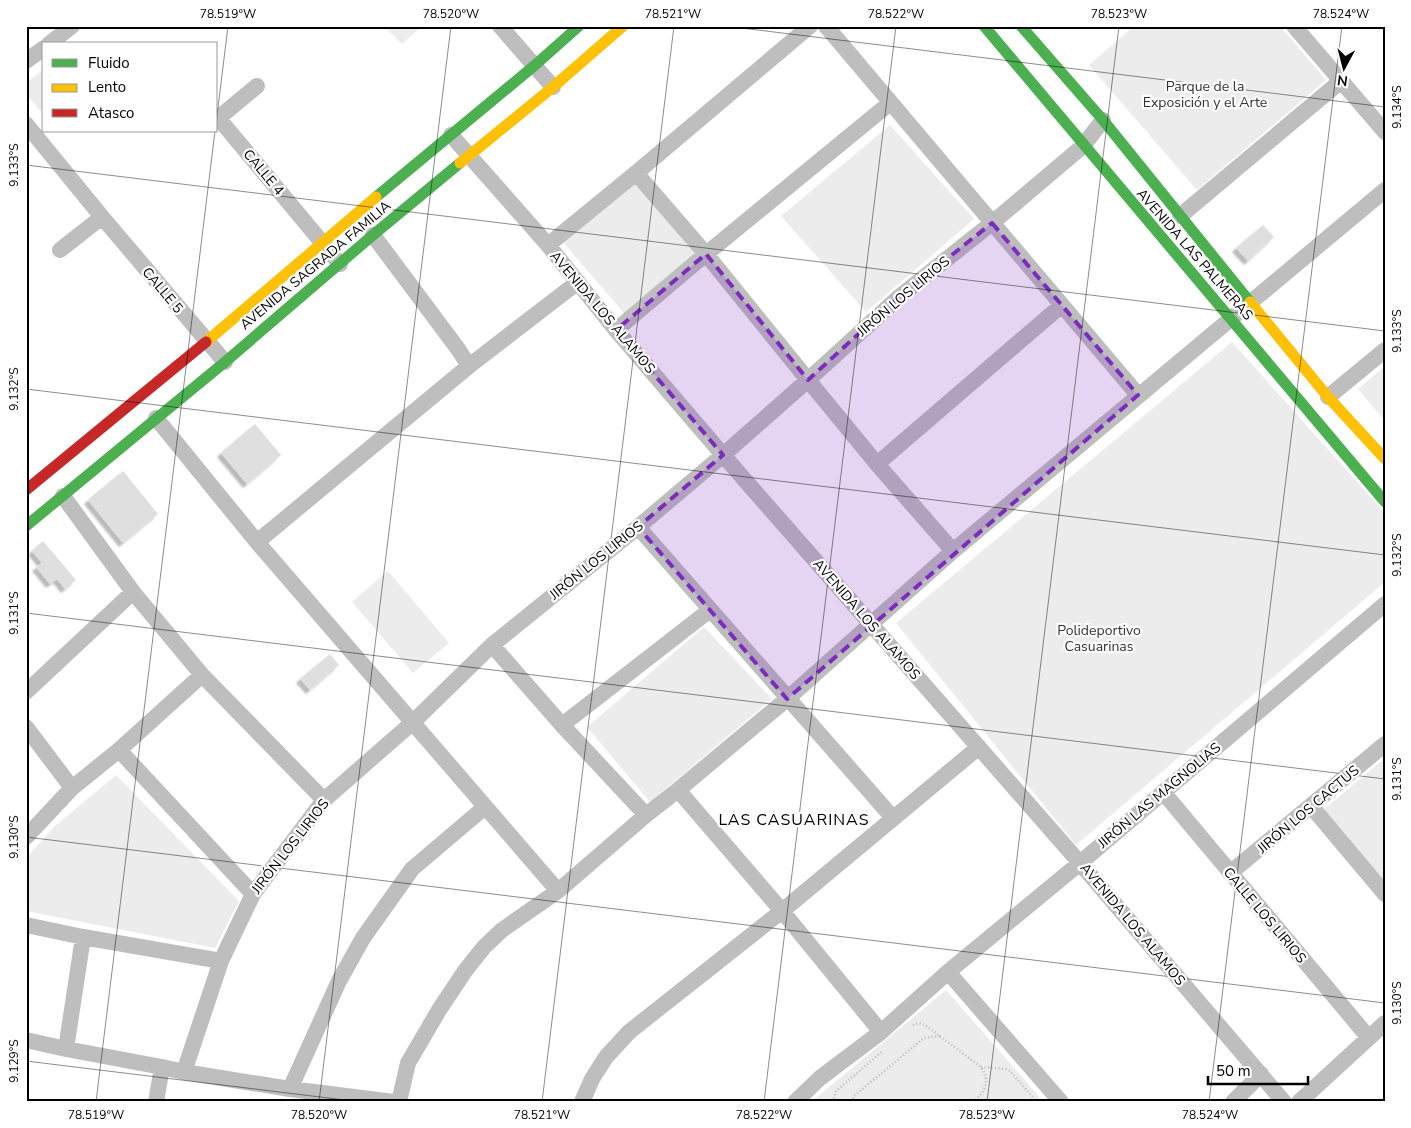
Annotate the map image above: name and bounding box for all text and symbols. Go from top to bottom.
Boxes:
text: 78.519°W [200,6,256,22]
text: 78.520°W [423,6,479,22]
text: 78.521°W [645,6,701,22]
text: 78.522°W [868,6,924,22]
text: 78.523°W [1091,6,1147,22]
text: 78.524°W [1313,6,1369,22]
legend [42,42,218,132]
north arrow [1318,42,1368,92]
text: Fluido [88,53,130,73]
text: N [1336,70,1349,90]
text: Lento [88,77,126,97]
park label: Parque de la Exposición y el Arte [1143,77,1267,112]
text: 9.134°S [1389,85,1405,129]
text: Atasco [88,103,134,123]
text: 9.133°S [6,143,22,187]
street label: CALLE 4 [239,145,288,199]
street label: AVENIDA LAS PALMERAS [1132,184,1257,324]
street label: AVENIDA SAGRADA FAMILIA [236,197,395,334]
street label: AVENIDA LOS ALAMOS [546,247,660,378]
street label: JIRÓN LOS LIRIOS [852,252,954,341]
street label: CALLE 5 [138,263,187,317]
text: 9.133°S [1389,309,1405,353]
text: 9.132°S [6,367,22,411]
street label: JIRÓN LOS LIRIOS [545,516,648,605]
text: 9.132°S [1389,533,1405,577]
street label: AVENIDA LOS ALAMOS [809,555,925,684]
text: 9.131°S [6,591,22,635]
park label: Polideportivo Casuarinas [1057,621,1141,656]
street label: JIRÓN LAS MAGNOLIAS [1093,738,1225,853]
text: 9.131°S [1389,757,1405,801]
street label: JIRÓN LOS CACTUS [1252,761,1364,858]
street label: JIRÓN LOS LIRIOS [247,795,334,899]
district label: LAS CASUARINAS [718,809,870,831]
text: 9.130°S [6,815,22,859]
street label: AVENIDA LOS ALAMOS [1076,859,1190,990]
street label: CALLE LOS LIRIOS [1219,863,1311,968]
text: 9.130°S [1389,981,1405,1025]
text: 9.129°S [6,1039,22,1083]
scale bar [1208,1053,1308,1085]
text: 50 m [1216,1061,1251,1081]
text: 78.519°W [68,1107,124,1123]
text: 78.520°W [291,1107,347,1123]
text: 78.521°W [514,1107,570,1123]
text: 78.522°W [736,1107,792,1123]
text: 78.523°W [959,1107,1015,1123]
text: 78.524°W [1182,1107,1238,1123]

